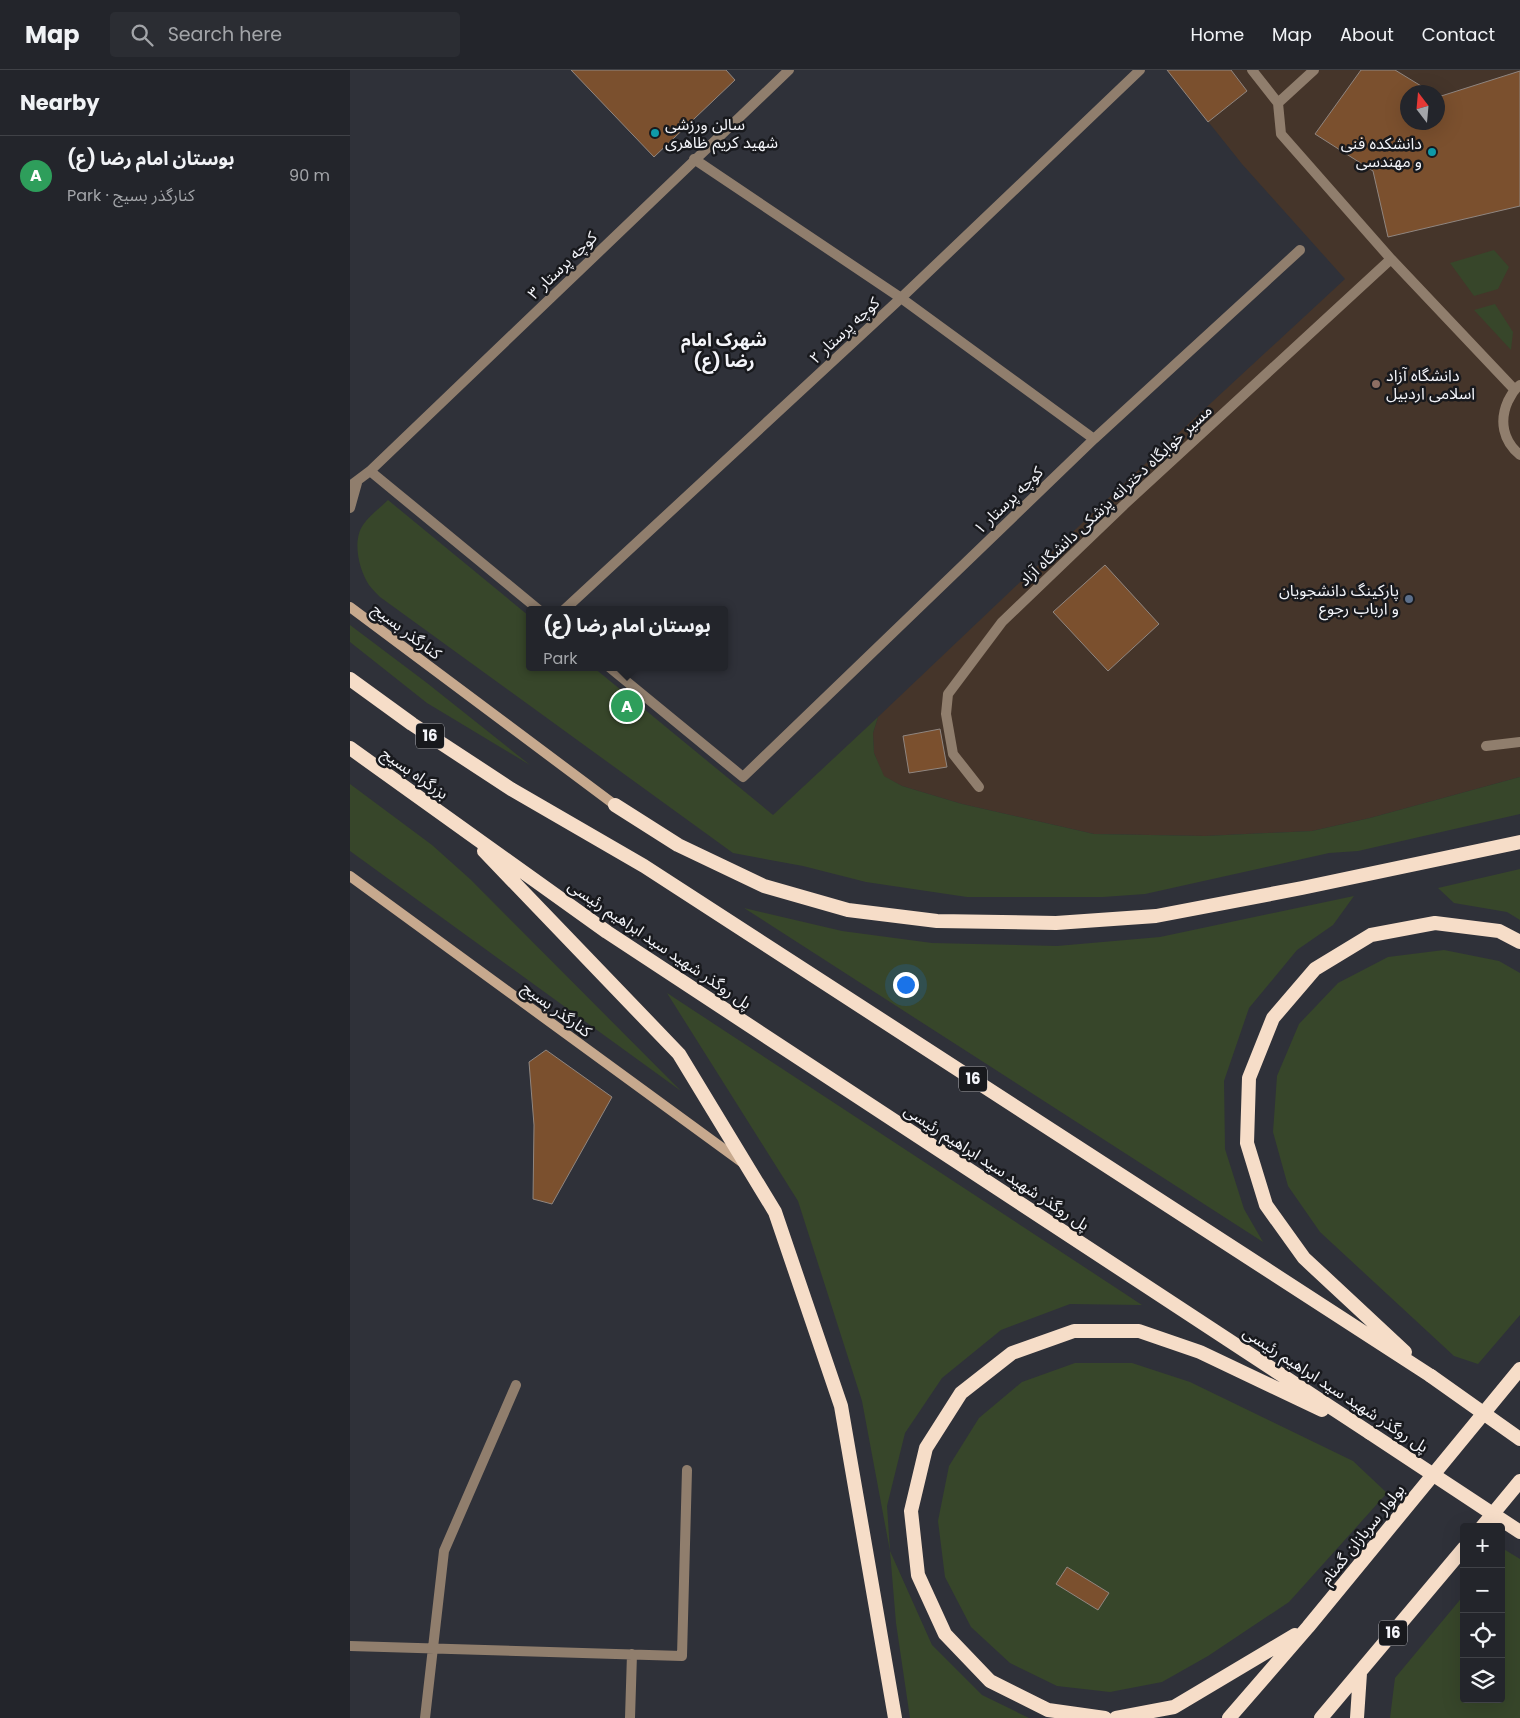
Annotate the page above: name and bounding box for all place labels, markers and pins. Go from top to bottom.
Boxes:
place label: سالن ورزشی شهید کریم ظاهری [665,113,778,155]
marker: سالن ورزشی شهید کریم ظاهری [649,127,661,139]
place label: دانشکده فنی و مهندسی [1341,132,1422,173]
marker: دانشکده فنی و مهندسی [1426,146,1438,158]
place label: دانشگاه آزاد اسلامی اردبیل [1386,364,1475,405]
marker: دانشگاه آزاد اسلامی اردبیل [1370,378,1382,390]
place label: پارکینگ دانشجویان و ارباب رجوع [1279,579,1399,621]
marker: پارکینگ دانشجویان و ارباب رجوع [1403,593,1415,605]
pin: A [611,687,643,725]

